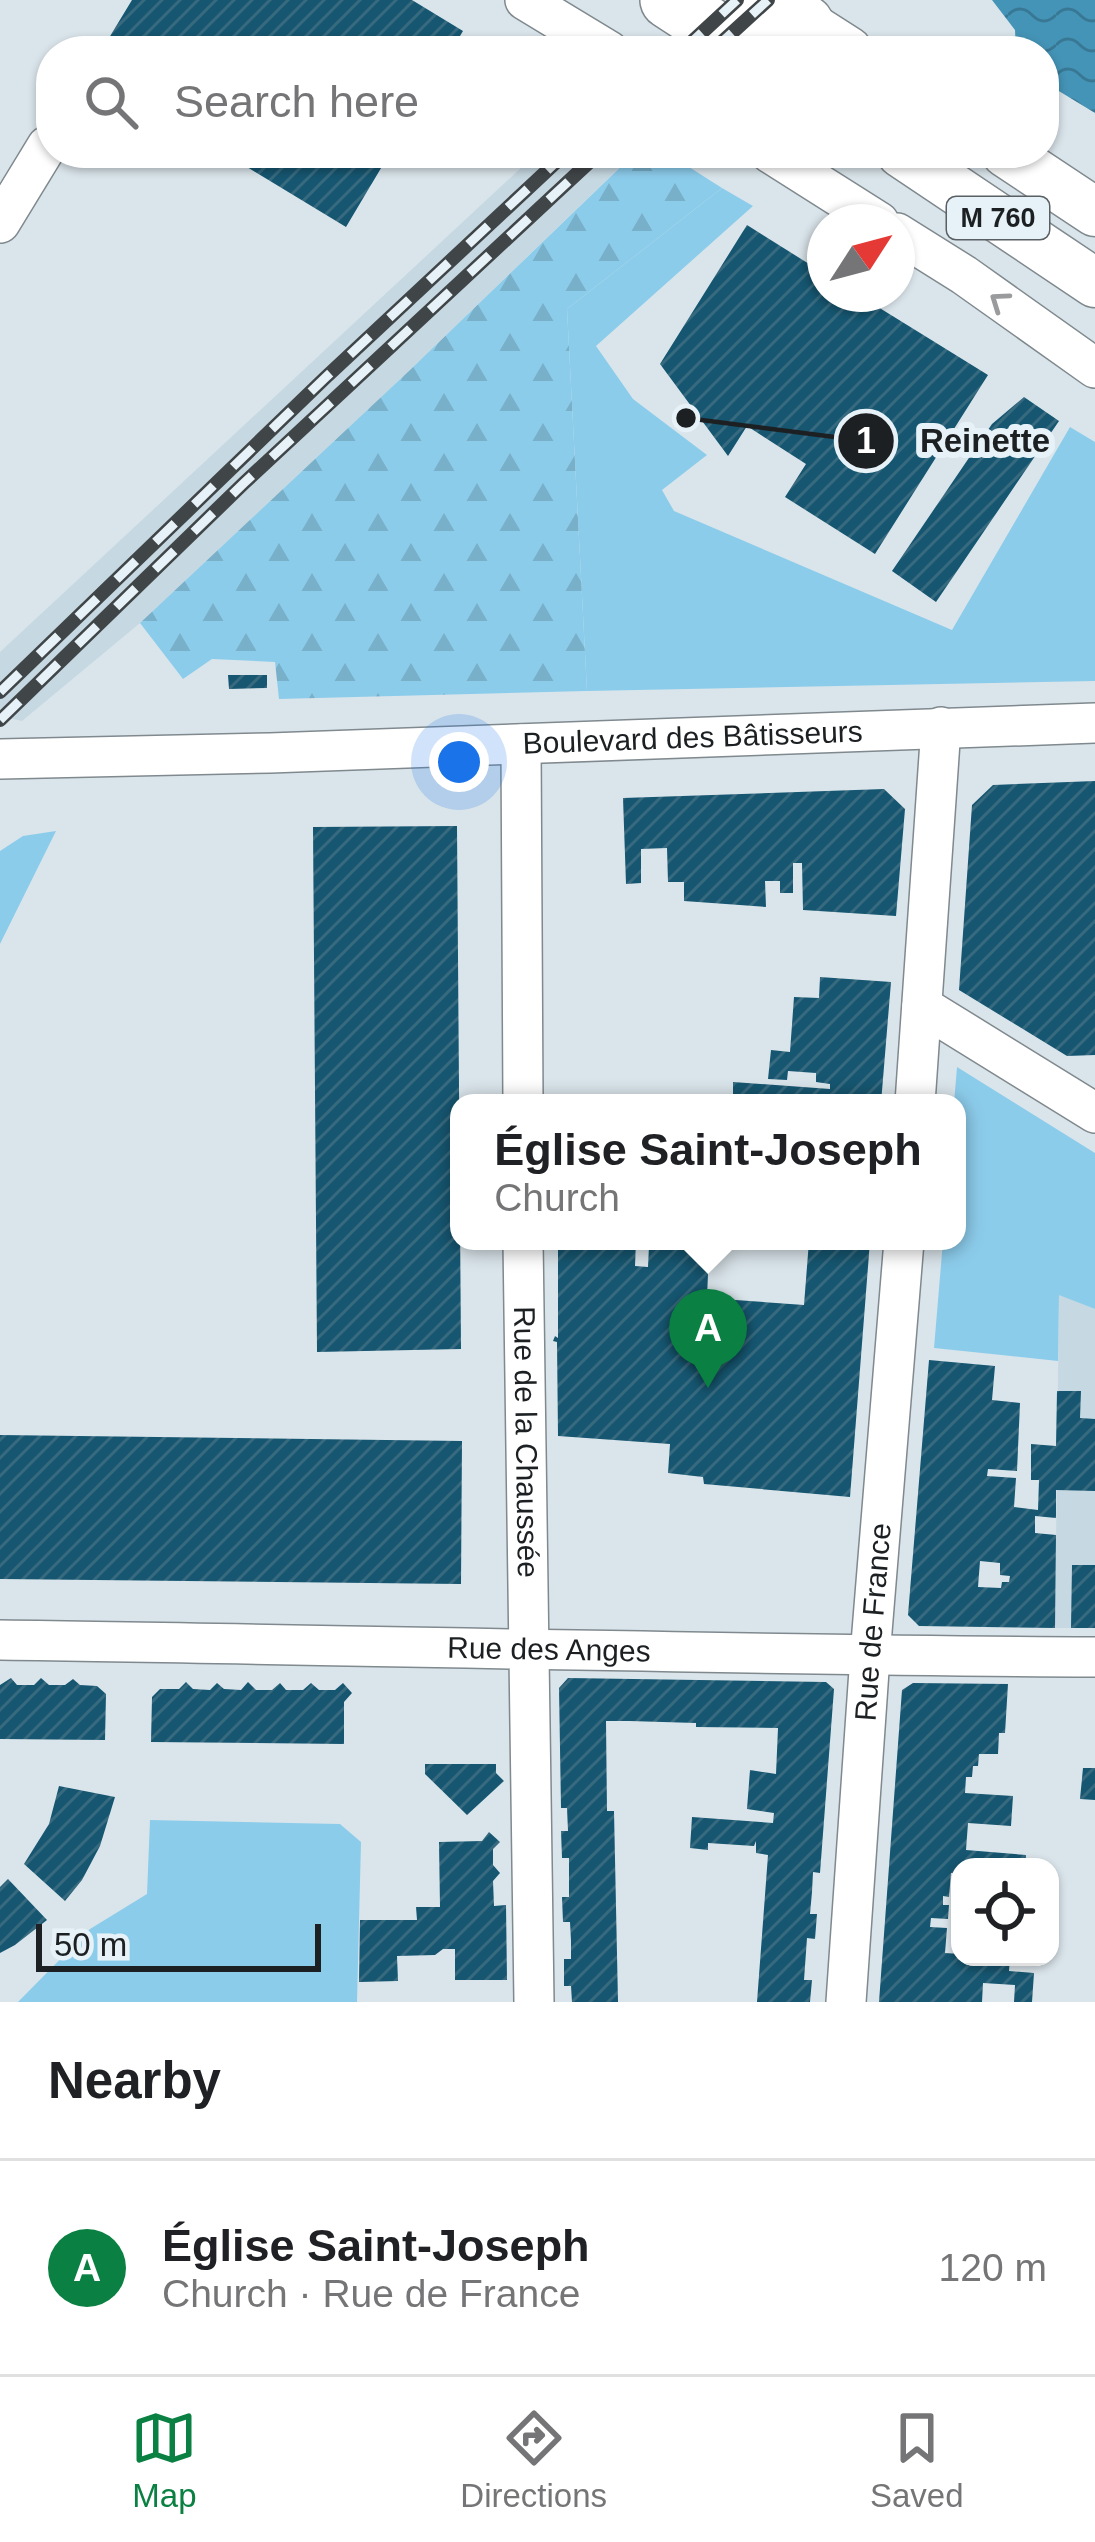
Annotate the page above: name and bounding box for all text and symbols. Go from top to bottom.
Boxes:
search box [36,36,1059,168]
icon: search [78,69,144,135]
text: Search here [174,76,419,127]
road number: M 760 [947,197,1049,239]
north arrow [807,204,915,312]
one-way arrow [991,293,1013,315]
callout: Reinette [836,406,1074,475]
text: 1 [856,420,876,461]
text: Reinette [920,422,1050,459]
street label: Boulevard des Bâtisseurs [522,714,863,760]
your location [429,732,489,792]
popup [450,1094,966,1250]
text: Église Saint-Joseph [494,1124,922,1175]
text: Church [494,1176,620,1219]
pin: A [669,1289,747,1388]
street label: Rue de la Chaussée [508,1306,545,1578]
street label: Rue de France [849,1522,897,1722]
street label: Rue des Anges [447,1631,651,1667]
map controls [951,1858,1059,1966]
button: locate [951,1858,1059,1966]
scale bar [36,1918,321,1971]
text: 50 m [54,1926,127,1963]
text: Nearby [48,2052,221,2109]
text: Église Saint-Joseph [162,2220,590,2271]
text: A [73,2246,101,2289]
text: 120 m [939,2246,1047,2289]
text: Church · Rue de France [162,2272,580,2315]
tab: Map [131,2405,197,2515]
tab: Directions [460,2405,607,2515]
tab: Saved [870,2405,964,2515]

